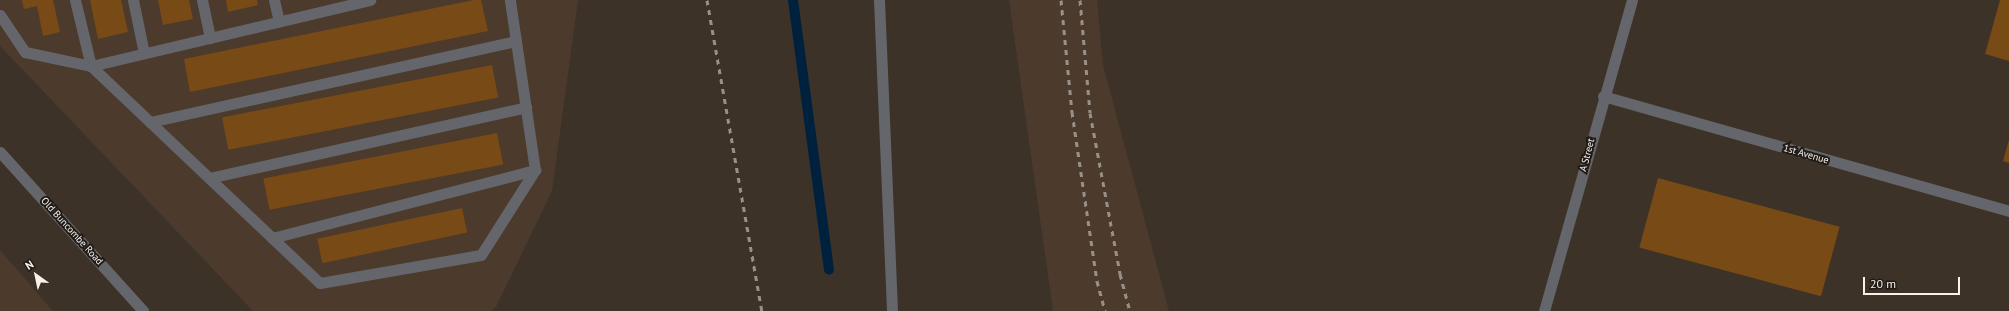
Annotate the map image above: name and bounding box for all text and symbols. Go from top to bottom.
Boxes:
street label: A Street [1577,137,1597,173]
street label: 1st Avenue [1782,142,1830,166]
street label: Old Buncombe Road [39,195,105,267]
north arrow [16,255,56,295]
text: N [23,257,36,273]
scale bar [1865,269,1962,295]
text: 20 m [1870,276,1896,291]

